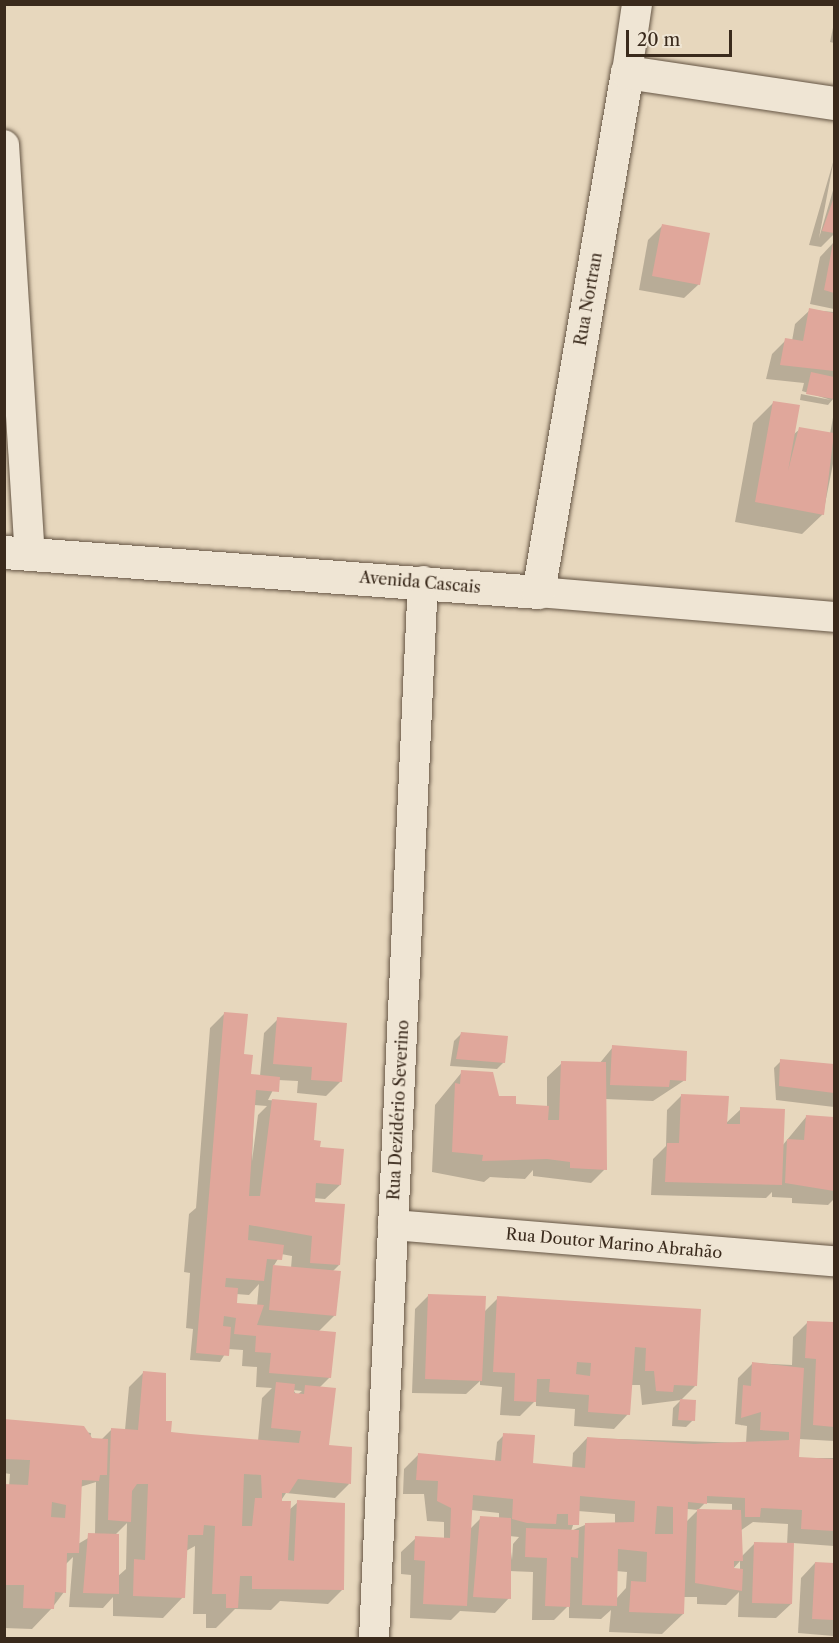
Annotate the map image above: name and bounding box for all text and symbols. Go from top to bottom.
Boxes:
scale bar [629,18,736,56]
text: 20 m [637,29,680,51]
street label: Rua Nortran [570,251,606,347]
street label: Avenida Cascais [358,567,482,597]
street label: Rua Dezidério Severino [384,1019,412,1201]
street label: Rua Doutor Marino Abrahão [504,1224,724,1262]

